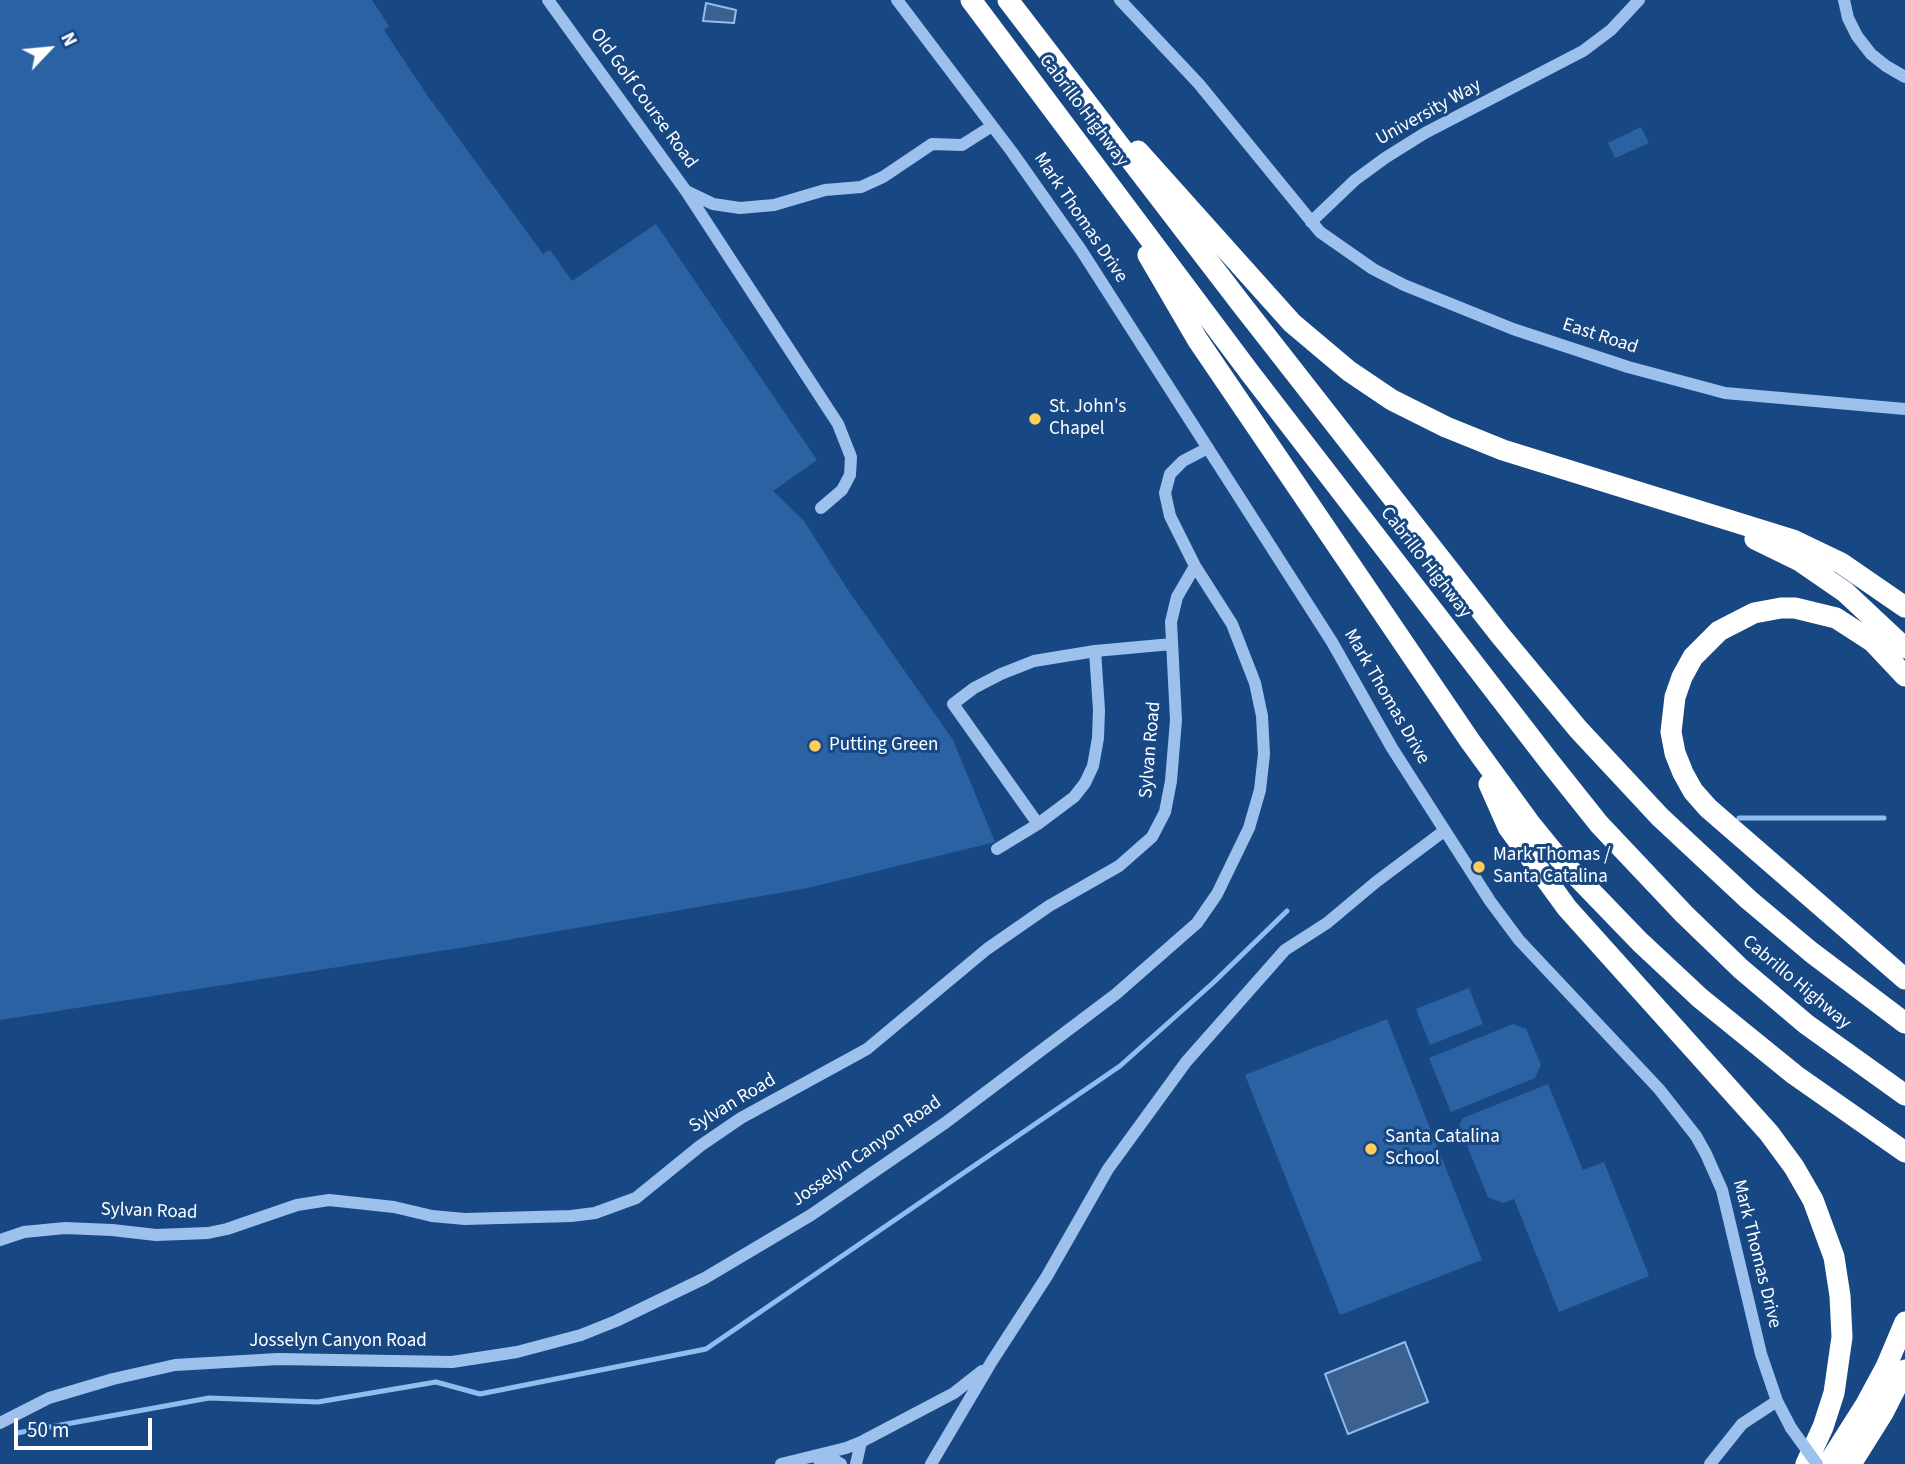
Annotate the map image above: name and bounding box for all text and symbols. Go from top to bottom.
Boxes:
north arrow [14,14,84,84]
street label: Old Golf Course Road [584,24,702,174]
text: N [53,28,83,51]
street label: Cabrillo Highway [1033,50,1133,172]
street label: University Way [1372,75,1486,151]
street label: Mark Thomas Drive [1028,149,1132,287]
street label: East Road [1559,314,1641,360]
place label: St. John's Chapel [1049,397,1126,441]
marker: St. John's Chapel [1027,411,1043,427]
street label: Cabrillo Highway [1374,503,1476,623]
street label: Mark Thomas Drive [1338,625,1434,769]
street label: Sylvan Road [1135,701,1167,799]
place label: Putting Green [829,735,938,757]
marker: Putting Green [807,738,823,754]
place label: Mark Thomas / Santa Catalina [1493,845,1611,889]
marker: Mark Thomas / Santa Catalina [1471,859,1487,875]
street label: Cabrillo Highway [1737,931,1855,1035]
street label: Sylvan Road [686,1069,780,1139]
street label: Josselyn Canyon Road [788,1092,946,1212]
place label: Santa Catalina School [1385,1127,1500,1171]
marker: Santa Catalina School [1363,1141,1379,1157]
street label: Mark Thomas Drive [1727,1177,1785,1331]
street label: Sylvan Road [100,1199,198,1225]
street label: Josselyn Canyon Road [249,1331,427,1353]
scale bar [18,1404,156,1448]
text: 50 m [27,1415,69,1445]

